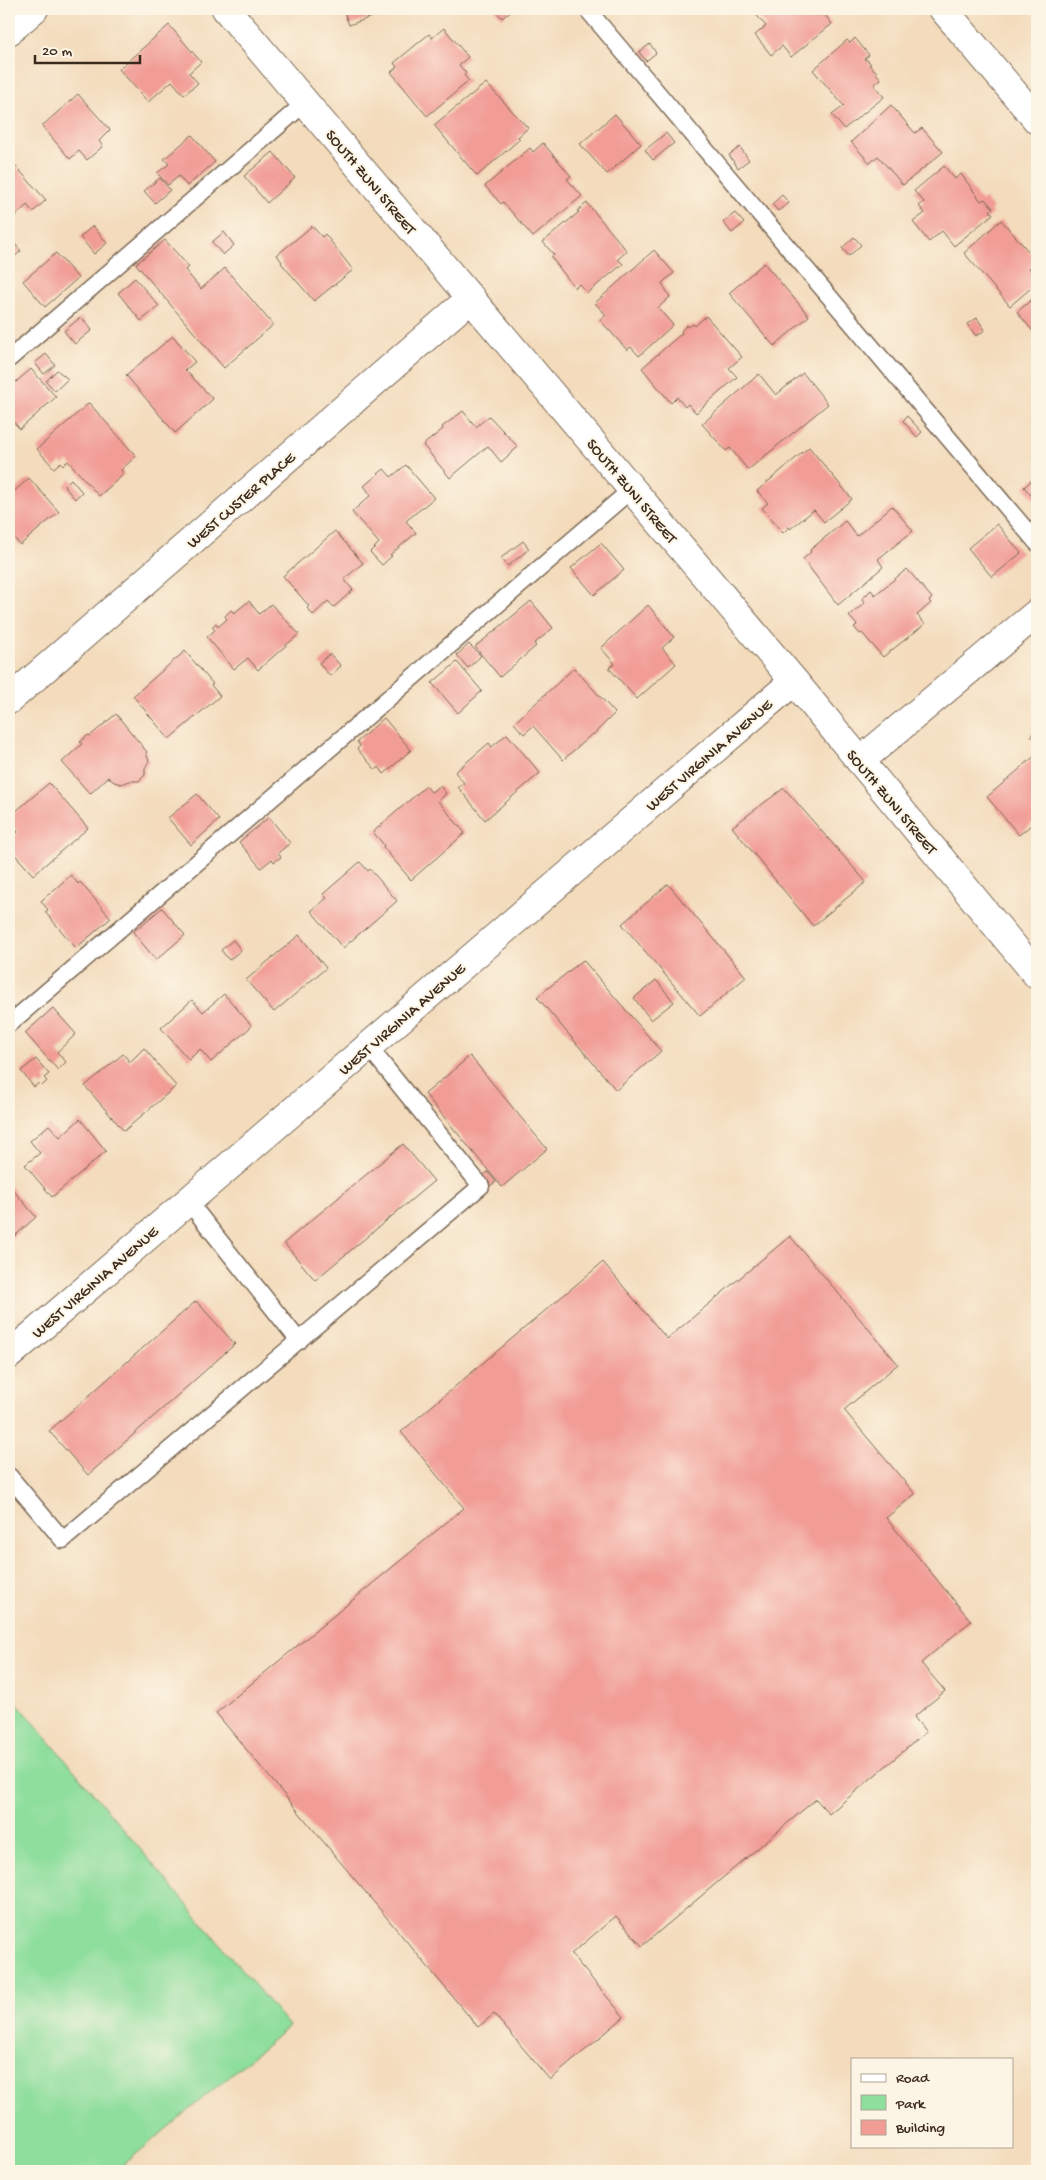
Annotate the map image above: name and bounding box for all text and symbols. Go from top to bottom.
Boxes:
scale bar [35,32,140,64]
text: 20 m [42,43,72,61]
street label: SOUTH ZUNI STREET [320,127,419,240]
street label: SOUTH ZUNI STREET [581,436,680,549]
street label: WEST CUSTER PLACE [184,449,301,554]
street label: WEST VIRGINIA AVENUE [643,696,778,817]
street label: SOUTH ZUNI STREET [841,747,940,860]
street label: WEST VIRGINIA AVENUE [336,960,471,1081]
street label: WEST VIRGINIA AVENUE [29,1223,164,1344]
legend [851,2058,1014,2148]
text: Road [896,2070,930,2088]
text: Park [895,2096,926,2114]
text: Building [895,2120,945,2138]

